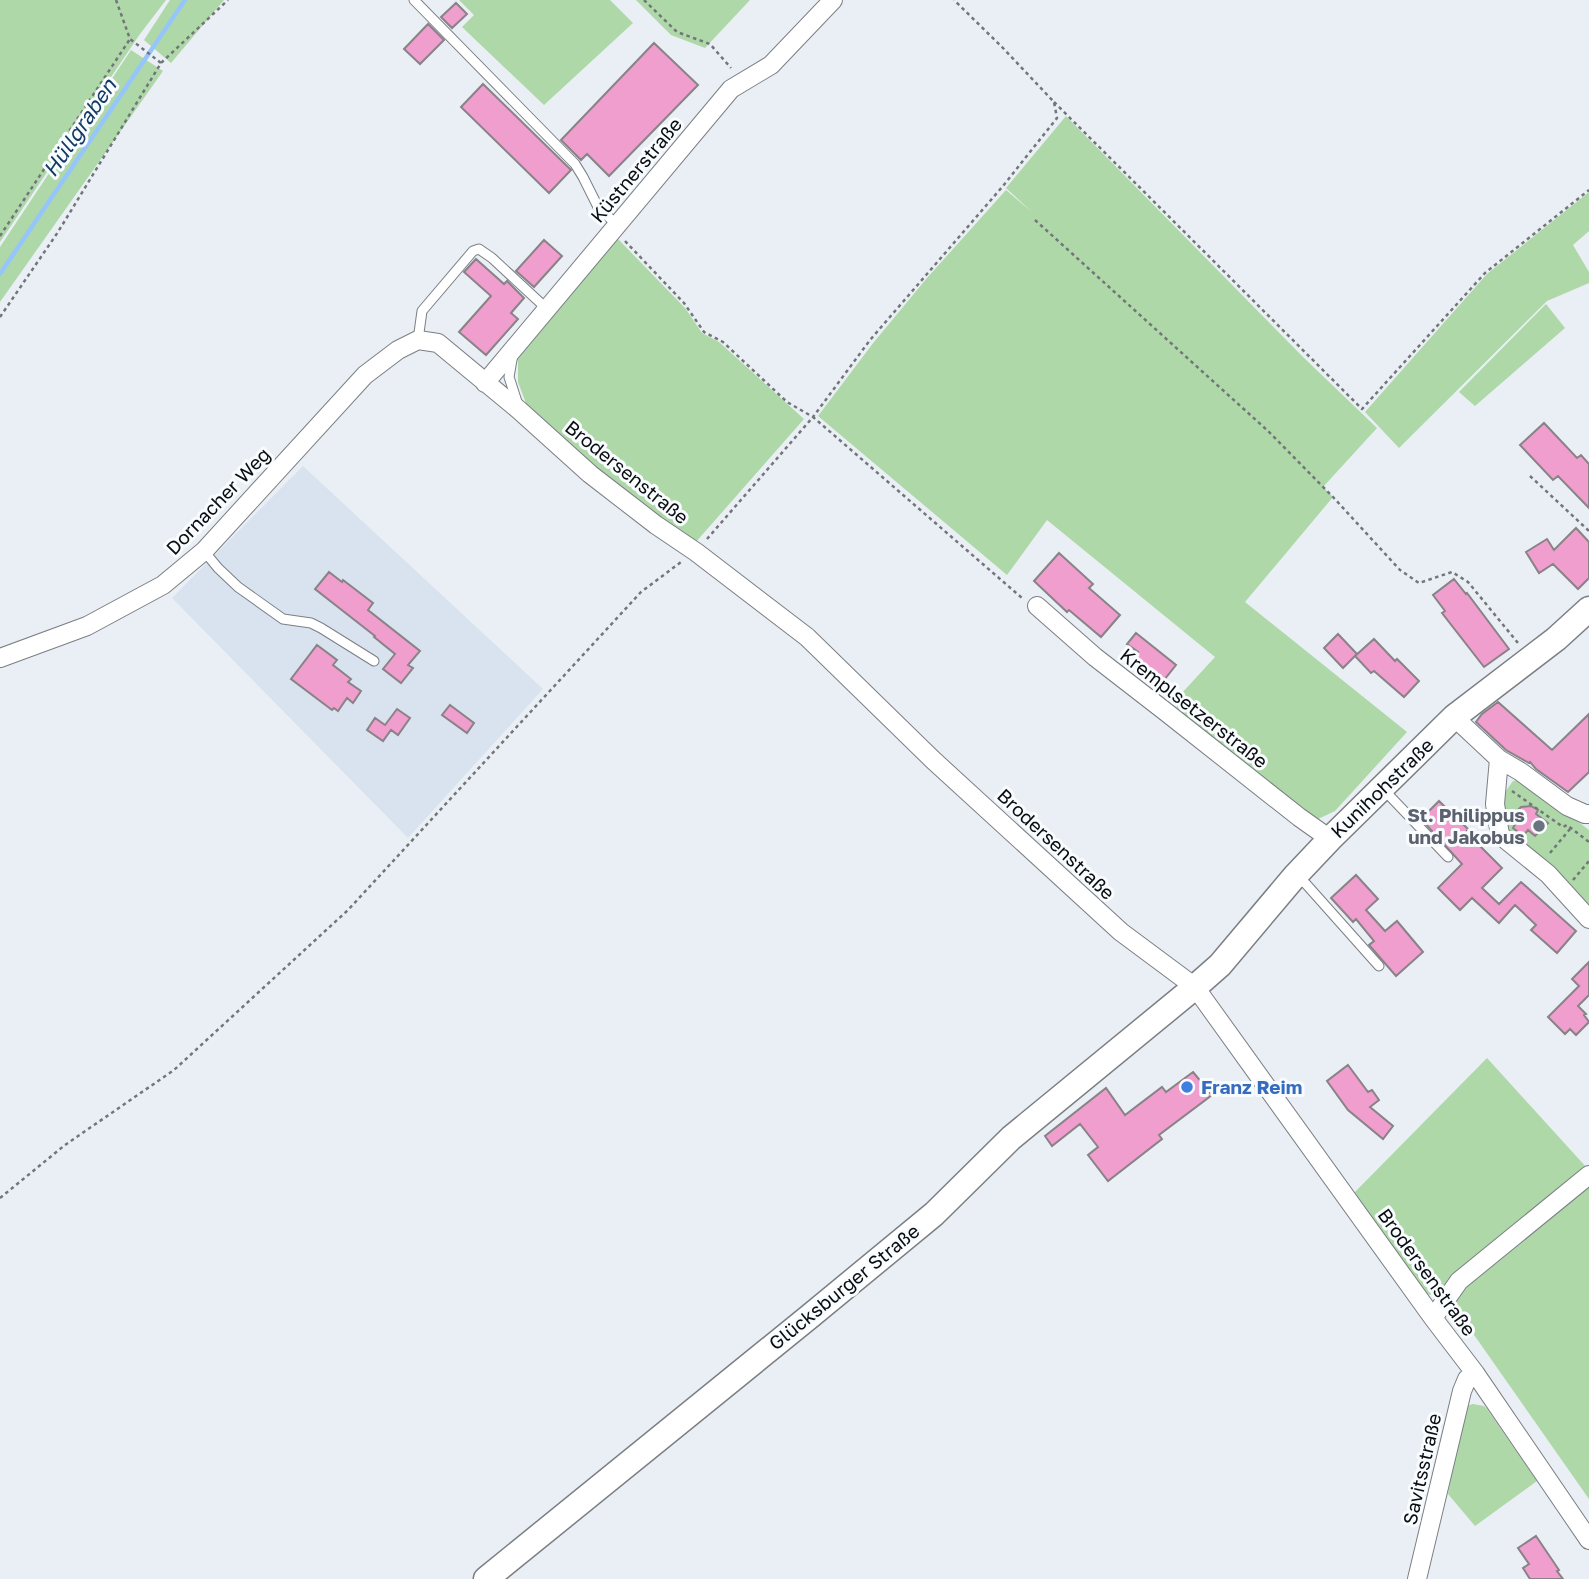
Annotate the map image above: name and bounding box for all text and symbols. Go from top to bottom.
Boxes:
water label: Hüllgraben [37,73,122,181]
street label: Küstnerstraße [585,113,686,227]
street label: Brodersenstraße [561,415,694,528]
street label: Dornacher Weg [161,442,275,559]
street label: Kremplsetzerstraße [1116,643,1273,772]
street label: Kunihohstraße [1326,733,1438,842]
street label: Brodersenstraße [993,783,1120,904]
place label: St. Philippus und Jakobus [1407,803,1525,848]
marker: St. Philippus und Jakobus [1531,818,1547,834]
place label: Franz Reim [1201,1075,1302,1098]
marker: Franz Reim [1179,1079,1195,1095]
street label: Brodersenstraße [1373,1203,1481,1340]
street label: Glücksburger Straße [764,1219,924,1354]
street label: Savitsstraße [1398,1411,1445,1527]

